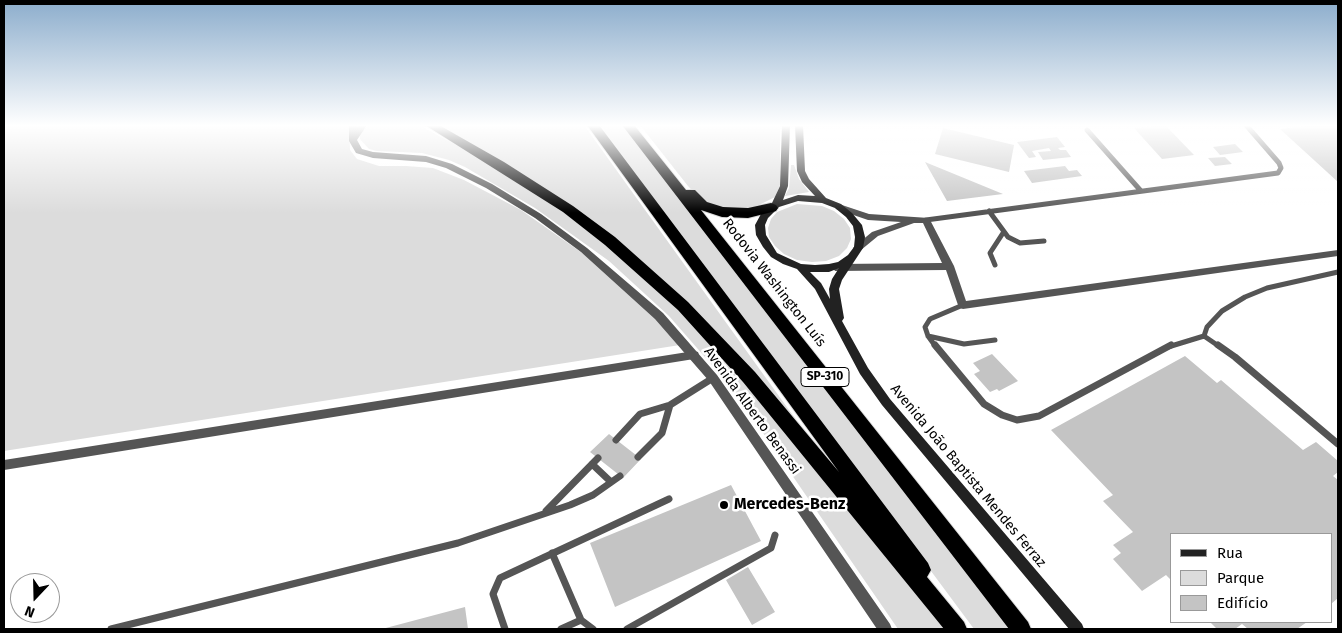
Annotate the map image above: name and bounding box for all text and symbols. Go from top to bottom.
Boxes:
street label: Rodovia Washington Luís [719,215,829,351]
street label: Avenida Alberto Benassi [700,344,804,478]
road number: SP-310 [801,368,849,387]
street label: Avenida João Baptista Mendes Ferraz [887,381,1049,571]
place label: Mercedes-Benz [734,495,845,515]
marker: Mercedes-Benz [718,499,730,511]
legend [1170,533,1332,623]
text: Rua [1217,544,1243,562]
text: Parque [1217,569,1264,587]
north arrow [10,573,60,623]
text: Edifício [1217,594,1268,612]
text: N [22,602,37,621]

